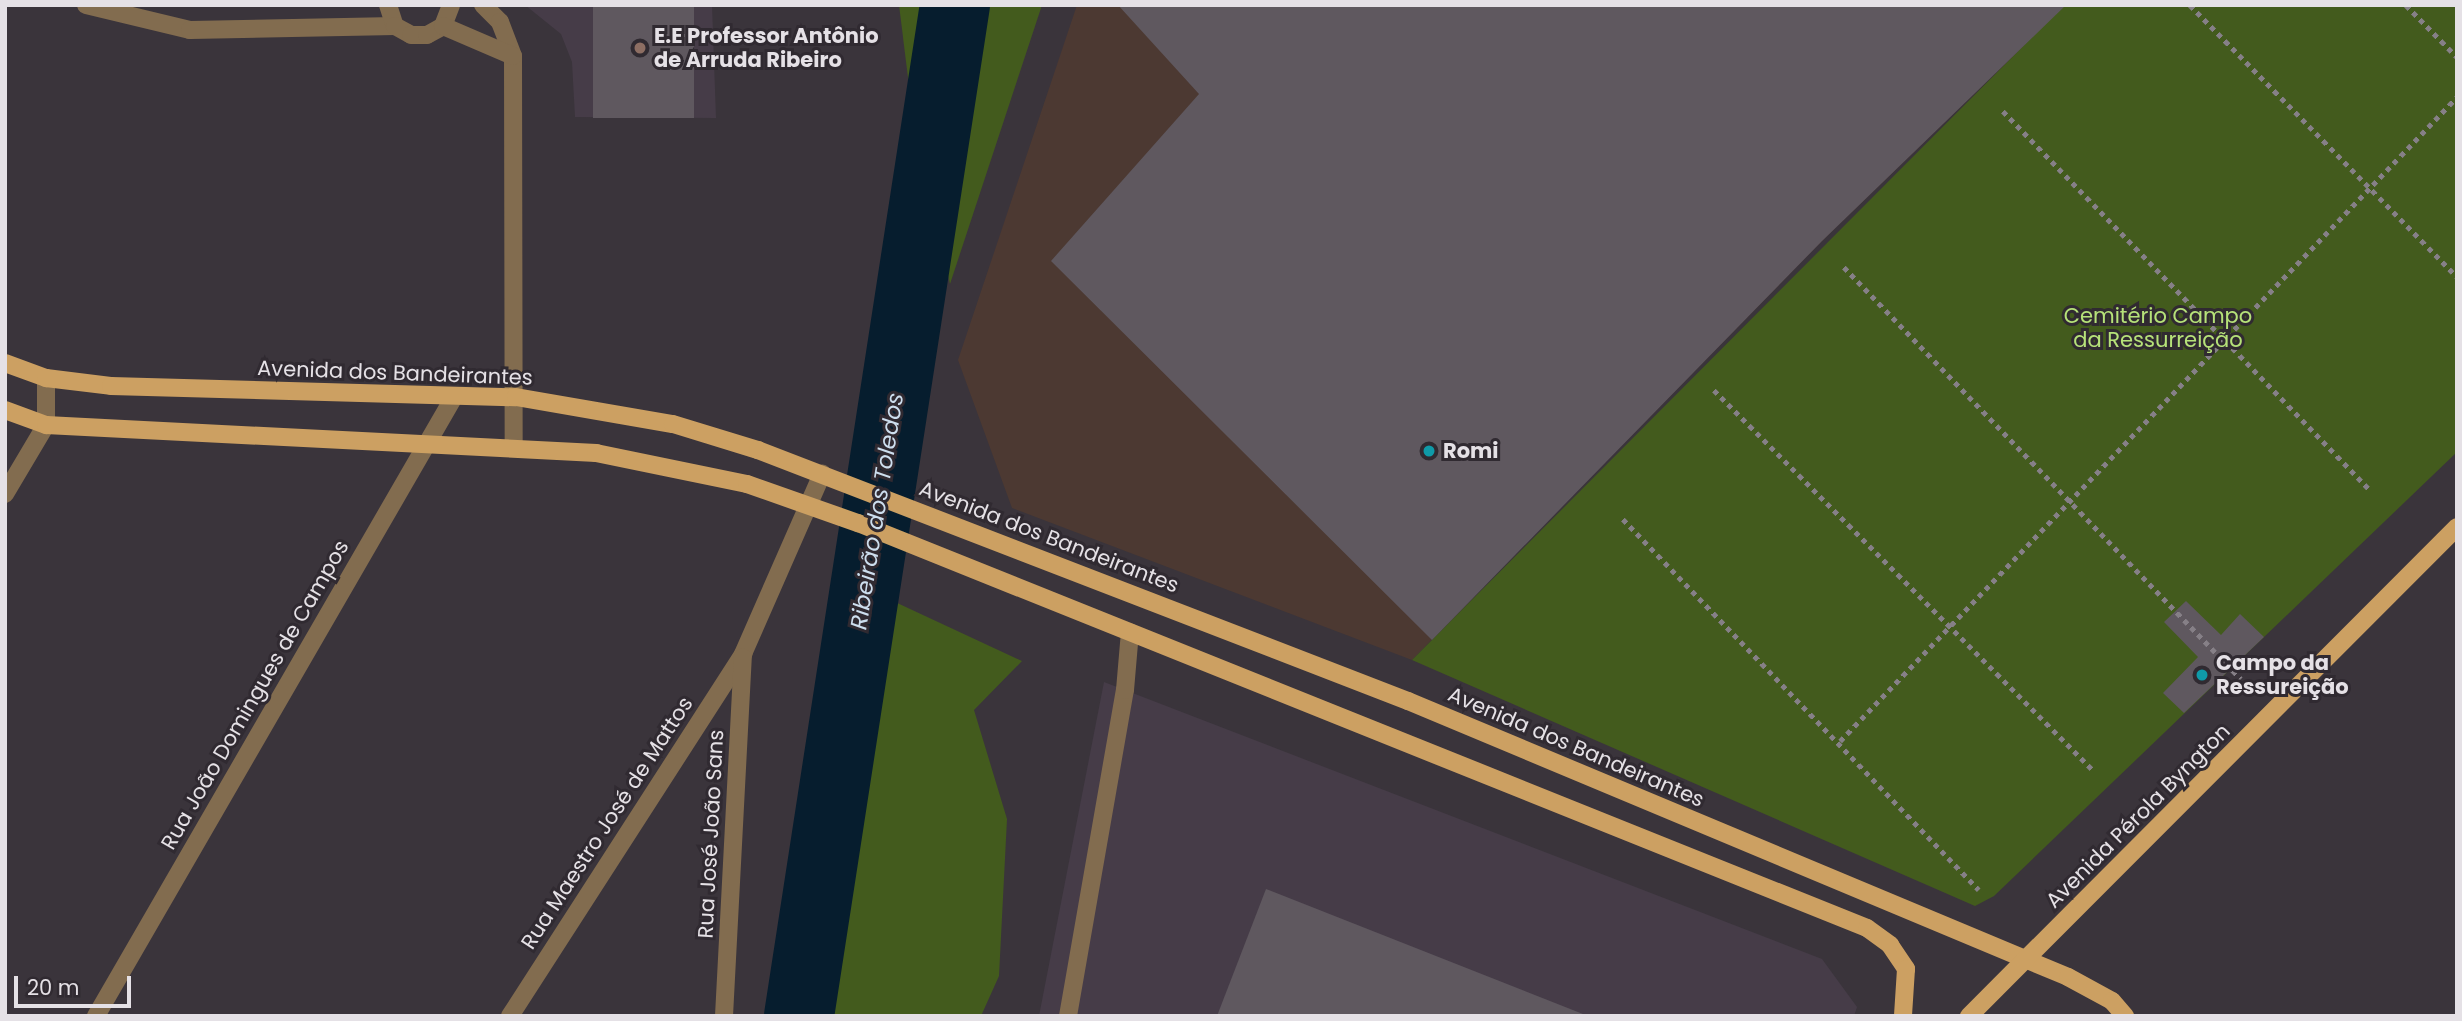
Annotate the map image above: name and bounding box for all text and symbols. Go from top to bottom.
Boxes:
place label: E.E Professor Antônio de Arruda Ribeiro [654,23,879,73]
marker: E.E Professor Antônio de Arruda Ribeiro [632,40,648,56]
park label: Cemitério Campo da Ressurreição [2064,303,2252,353]
street label: Avenida dos Bandeirantes [257,356,533,390]
water label: Ribeirão dos Toledos [845,391,909,631]
place label: Romi [1443,438,1499,464]
marker: Romi [1421,443,1437,459]
street label: Avenida dos Bandeirantes [916,476,1182,598]
street label: Rua João Domingues de Campos [156,536,354,854]
place label: Campo da Ressureição [2216,650,2349,700]
marker: Campo da Ressureição [2194,667,2210,683]
street label: Avenida dos Bandeirantes [1444,682,1708,812]
street label: Rua Maestro José de Mattos [516,692,698,954]
street label: Avenida Pérola Byngton [2041,719,2235,913]
street label: Rua José João Sans [693,729,729,939]
scale bar [18,962,135,1006]
text: 20 m [27,973,80,1002]

